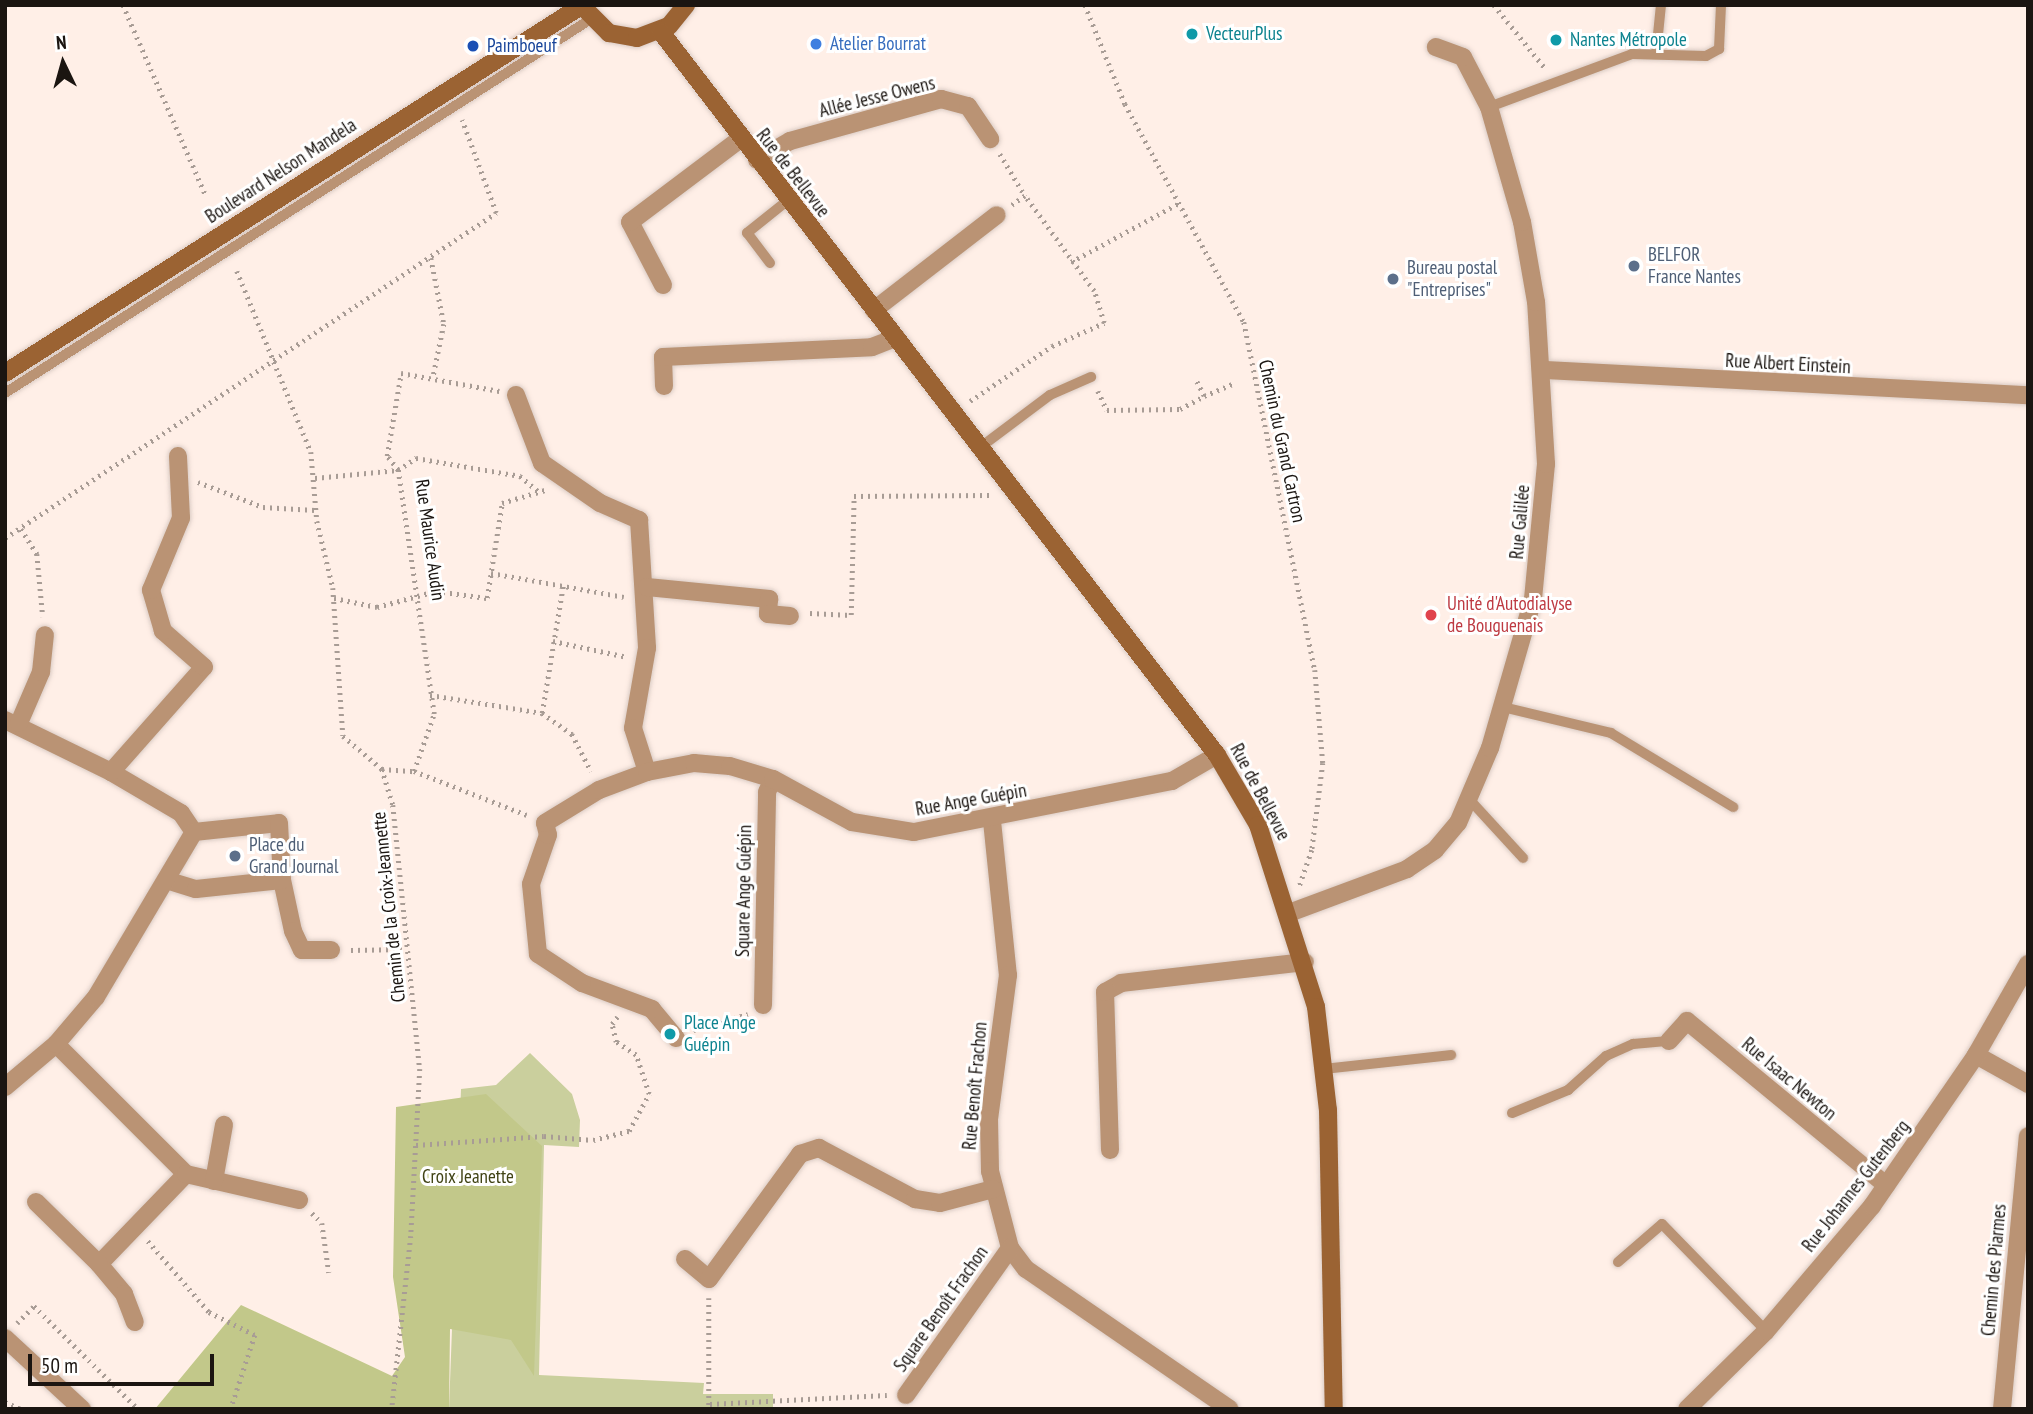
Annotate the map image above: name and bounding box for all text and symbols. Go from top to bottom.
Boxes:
place label: VecteurPlus [1206,23,1282,45]
marker: VecteurPlus [1184,26,1200,42]
north arrow [28,28,98,98]
place label: Nantes Métropole [1570,29,1687,51]
text: N [55,30,67,54]
marker: Nantes Métropole [1548,32,1564,48]
place label: Atelier Bourrat [830,33,926,55]
place label: Paimboeuf [487,35,557,57]
marker: Atelier Bourrat [808,36,824,52]
marker: Paimboeuf [465,38,481,54]
street label: Allée Jesse Owens [817,72,937,122]
street label: Boulevard Nelson Mandela [201,114,361,228]
street label: Rue de Bellevue [751,124,835,222]
place label: BELFOR France Nantes [1648,244,1741,288]
place label: Bureau postal "Entreprises" [1407,257,1497,301]
marker: BELFOR France Nantes [1626,258,1642,274]
marker: Bureau postal "Entreprises" [1385,271,1401,287]
street label: Rue Albert Einstein [1724,349,1852,379]
street label: Chemin du Grand Cartron [1254,358,1310,524]
street label: Rue Maurice Audin [410,478,450,602]
street label: Rue Galilée [1505,484,1535,560]
place label: Unité d'Autodialyse de Bouguenais [1447,593,1572,637]
marker: Unité d'Autodialyse de Bouguenais [1421,605,1441,625]
street label: Rue de Bellevue [1225,740,1295,844]
street label: Rue Ange Guépin [913,779,1029,821]
street label: Chemin de la Croix-Jeannette [368,811,410,1003]
street label: Square Ange Guépin [731,824,757,958]
place label: Place du Grand Journal [249,834,338,878]
marker: Place du Grand Journal [227,848,243,864]
place label: Place Ange Guépin [684,1012,756,1056]
street label: Rue Benoît Frachon [958,1021,992,1151]
marker: Place Ange Guépin [662,1026,678,1042]
street label: Rue Isaac Newton [1737,1033,1841,1125]
street label: Rue Johannes Gutenberg [1797,1115,1915,1257]
park label: Croix Jeanette [422,1166,514,1188]
street label: Chemin des Piarmes [1977,1203,2011,1337]
street label: Square Benoît Frachon [889,1242,993,1376]
scale bar [32,1340,217,1384]
text: 50 m [41,1352,78,1379]

